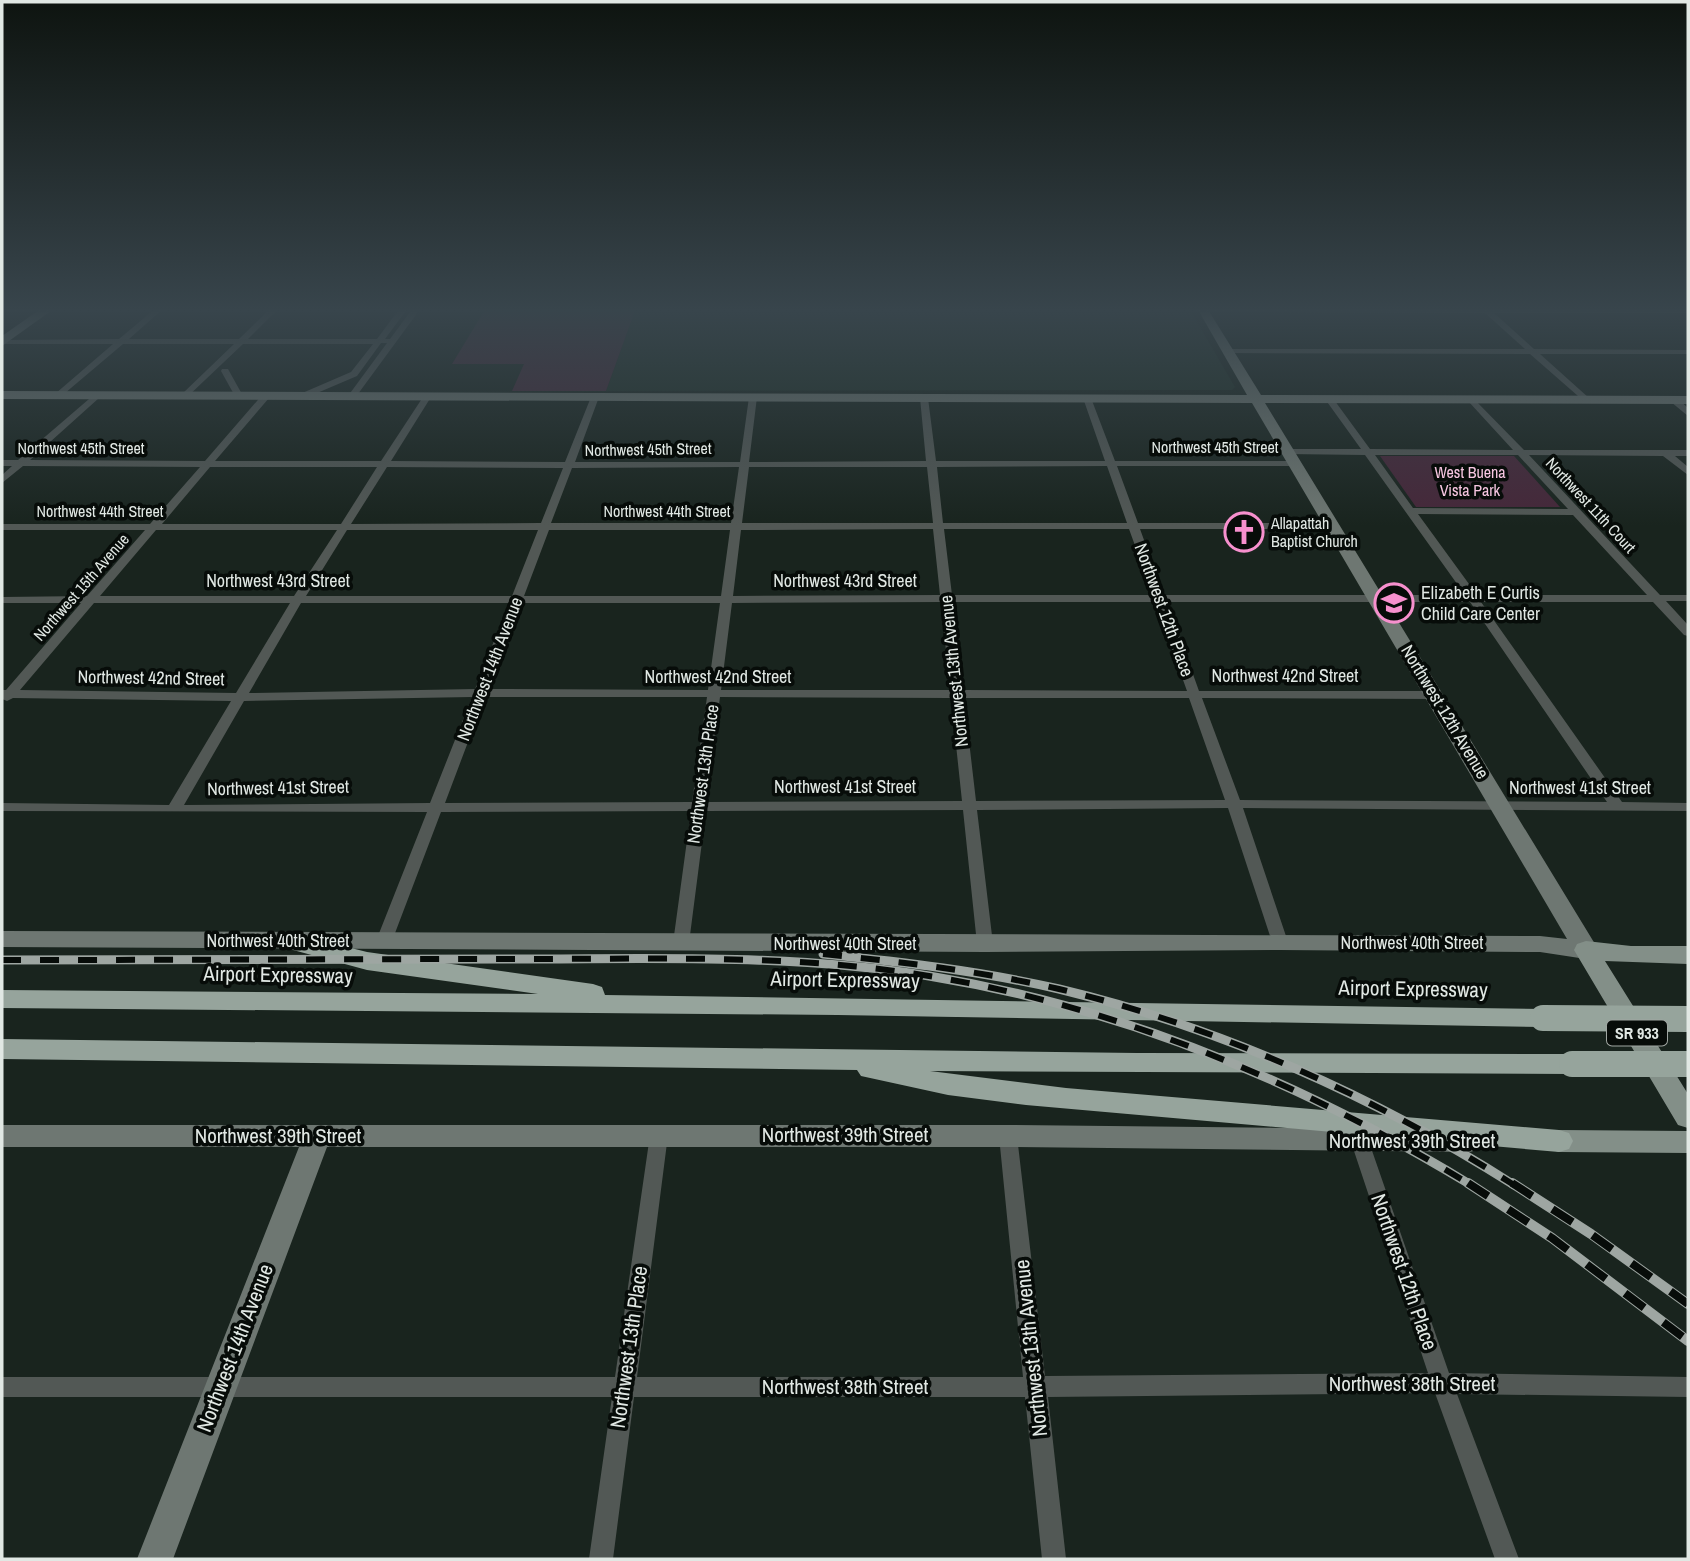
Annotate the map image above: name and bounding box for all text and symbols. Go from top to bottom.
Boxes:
street label: Northwest 45th Street [1152,436,1279,458]
street label: Northwest 45th Street [18,437,145,459]
street label: Northwest 45th Street [584,437,712,461]
street label: Northwest 11th Court [1541,453,1641,558]
park label: West Buena Vista Park [1434,461,1506,501]
street label: Northwest 44th Street [37,500,164,522]
street label: Northwest 44th Street [604,500,731,522]
church icon: Allapattah Baptist Church [1223,511,1265,553]
place label: Allapattah Baptist Church [1270,512,1358,552]
street label: Northwest 15th Avenue [28,529,134,645]
street label: Northwest 12th Place [1129,540,1200,680]
street label: Northwest 43rd Street [206,568,350,593]
street label: Northwest 43rd Street [773,568,917,593]
place label: Elizabeth E Curtis Child Care Center [1421,580,1540,626]
school or university icon: Elizabeth E Curtis Child Care Center [1373,582,1415,624]
street label: Northwest 14th Avenue [451,593,529,744]
street label: Northwest 13th Avenue [933,594,974,748]
street label: Northwest 12th Avenue [1395,640,1495,783]
street label: Northwest 42nd Street [1212,663,1358,688]
street label: Northwest 42nd Street [77,664,225,691]
street label: Northwest 42nd Street [645,664,791,689]
street label: Northwest 13th Place [680,703,725,845]
street label: Northwest 41st Street [207,774,349,801]
street label: Northwest 41st Street [774,774,916,799]
street label: Northwest 41st Street [1509,775,1651,800]
street label: Northwest 40th Street [207,928,349,953]
street label: Northwest 40th Street [1341,930,1483,955]
street label: Northwest 40th Street [774,931,916,956]
street label: Airport Expressway [202,959,353,990]
street label: Airport Expressway [769,964,920,995]
street label: Airport Expressway [1337,973,1488,1004]
road number: SR 933 [1607,1021,1667,1046]
street label: Northwest 39th Street [762,1120,928,1149]
street label: Northwest 39th Street [195,1121,361,1150]
street label: Northwest 39th Street [1329,1126,1495,1155]
street label: Northwest 12th Place [1364,1190,1445,1354]
street label: Northwest 13th Avenue [1007,1258,1054,1438]
street label: Northwest 14th Avenue [189,1260,280,1436]
street label: Northwest 13th Place [603,1264,654,1430]
street label: Northwest 38th Street [1329,1369,1495,1398]
street label: Northwest 38th Street [762,1372,928,1401]

